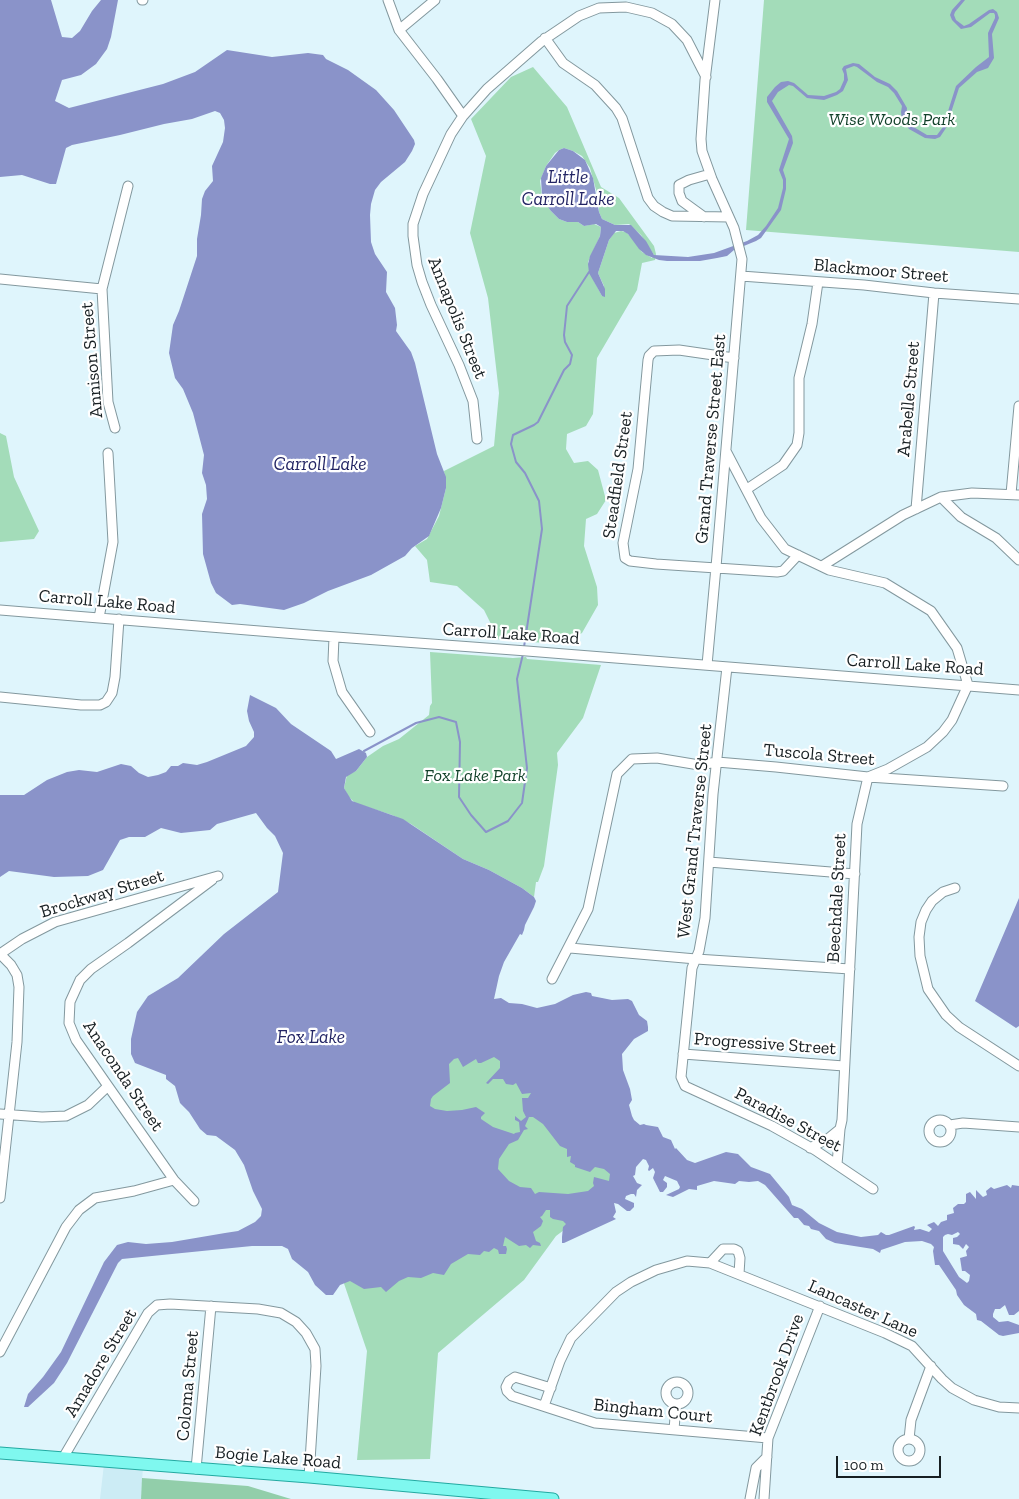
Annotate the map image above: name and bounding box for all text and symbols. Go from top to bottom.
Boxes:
park label: Wise Woods Park [829,109,955,131]
water label: Little Carroll Lake [521,167,615,211]
street label: Annapolis Street [423,254,491,382]
street label: Blackmoor Street [813,254,949,288]
street label: Annison Street [76,301,108,419]
street label: Grand Traverse Street East [691,333,731,545]
street label: Arabelle Street [893,341,925,457]
street label: Steadfield Street [598,410,638,540]
water label: Carroll Lake [273,454,367,476]
street label: Carroll Lake Road [38,585,176,619]
street label: Carroll Lake Road [442,618,580,650]
street label: Carroll Lake Road [846,649,984,681]
street label: West Grand Traverse Street [673,723,717,939]
street label: Tuscola Street [762,739,876,771]
park label: Fox Lake Park [424,765,526,787]
street label: Beechdale Street [823,833,851,963]
street label: Brockway Street [38,865,166,923]
street label: Anaconda Street [78,1017,168,1135]
water label: Fox Lake [277,1027,345,1049]
street label: Progressive Street [693,1028,837,1060]
street label: Paradise Street [731,1083,845,1157]
street label: Lancaster Lane [805,1275,921,1343]
street label: Amadore Street [60,1305,142,1421]
street label: Kentbrook Drive [745,1311,809,1439]
street label: Coloma Street [172,1330,204,1442]
street label: Bingham Court [592,1394,714,1428]
street label: Bogie Lake Road [214,1442,342,1474]
scale bar [839,1446,944,1478]
text: 100 m [844,1456,883,1474]

